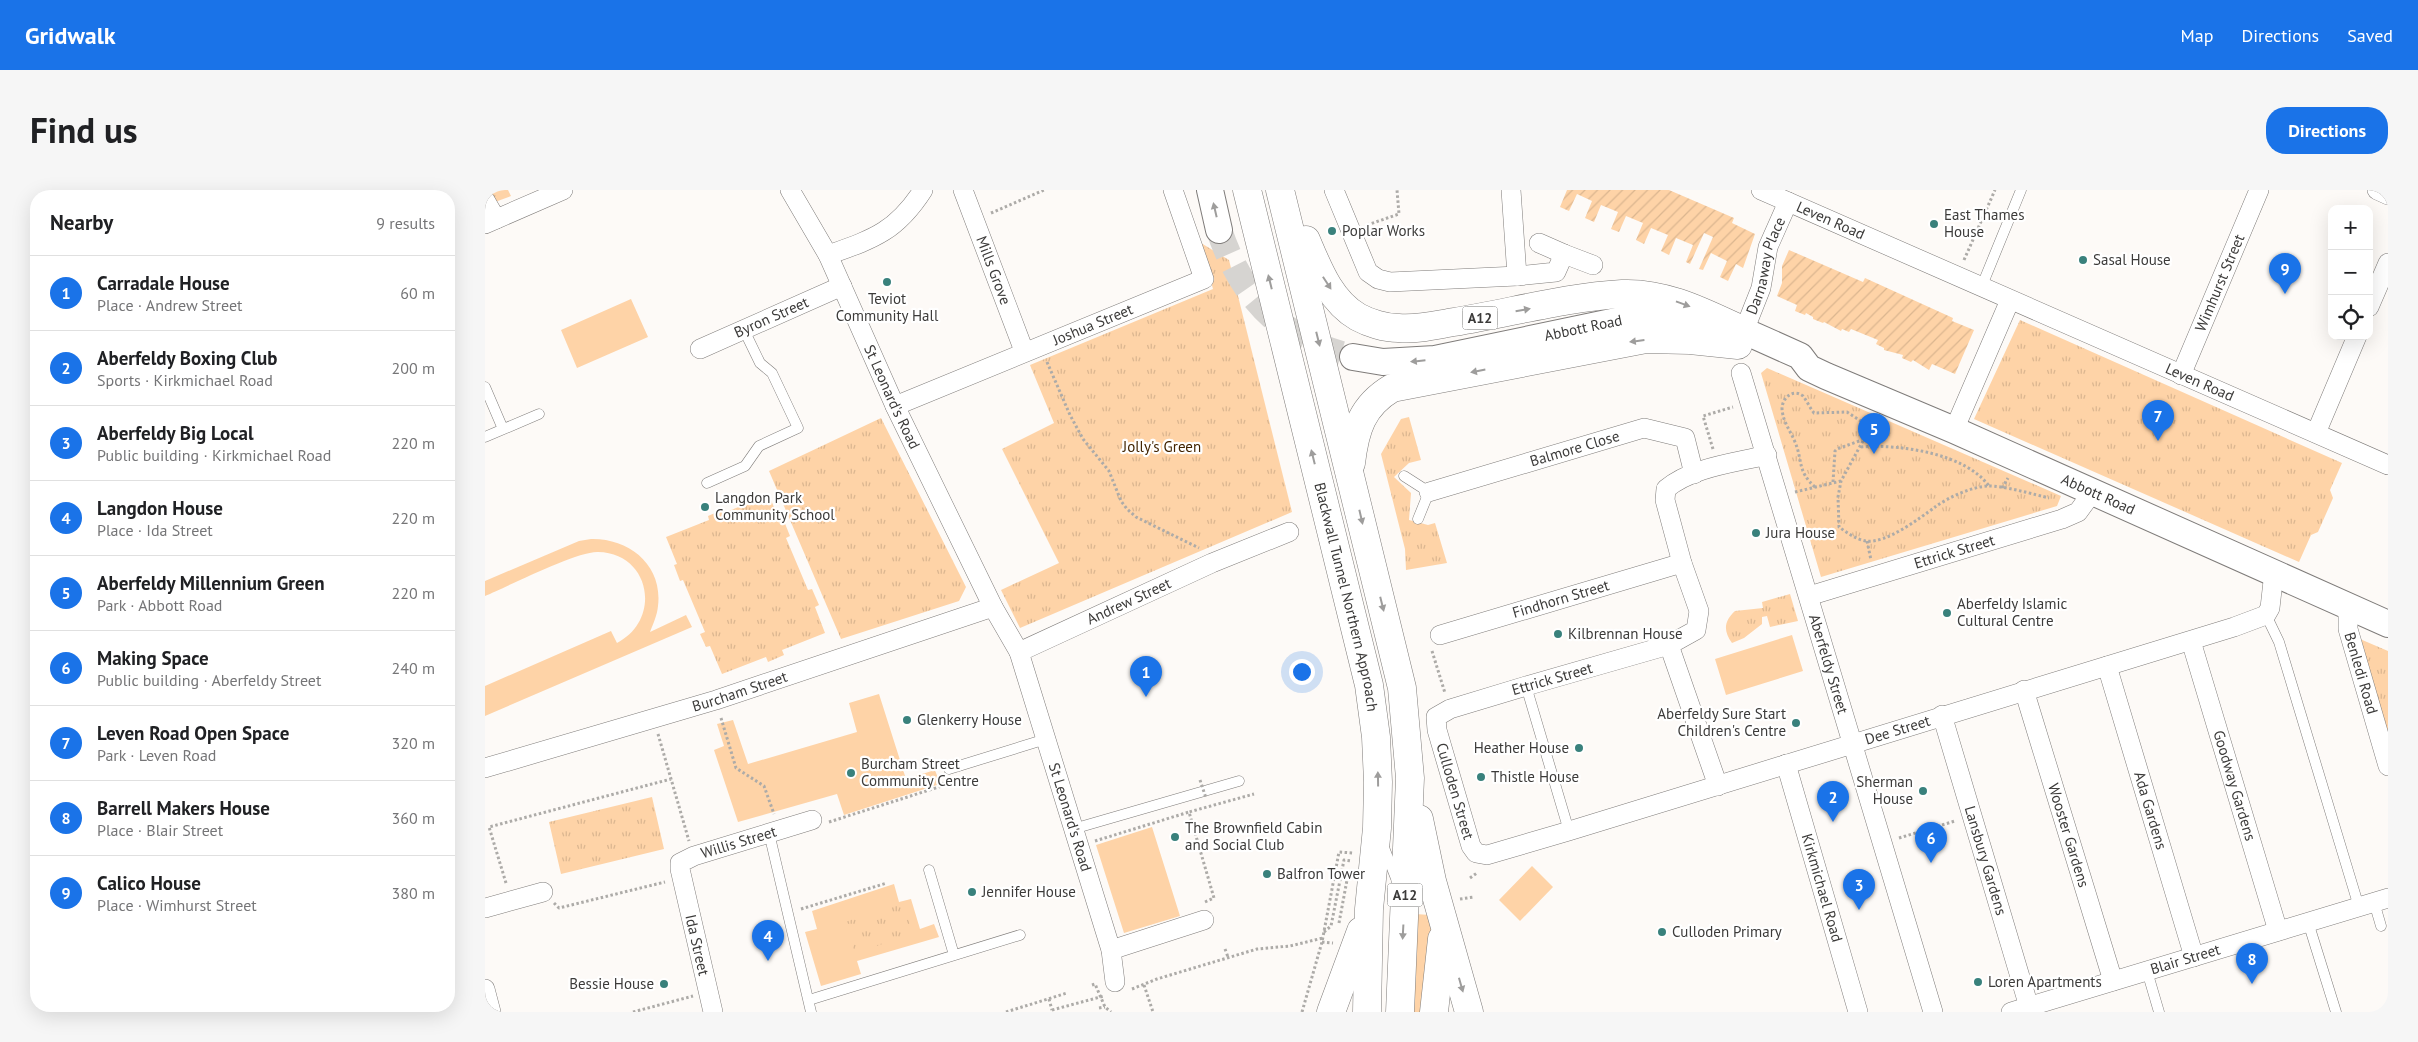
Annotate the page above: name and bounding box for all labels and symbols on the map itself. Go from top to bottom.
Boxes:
street label: Leven Road [1794,197,1868,243]
one-way arrow [1211,202,1219,217]
place label: East Thames House [1944,205,2025,241]
street label: Darnaway Place [1741,214,1789,317]
marker: East Thames House [1928,218,1940,230]
place label: Poplar Works [1342,221,1425,240]
marker: Poplar Works [1326,225,1338,237]
street label: Wimhurst Street [2190,231,2248,334]
street label: Mills Grove [972,233,1016,307]
place label: Sasal House [2093,250,2171,269]
pin: 9 [2269,253,2301,294]
marker: Sasal House [2077,254,2089,266]
one-way arrow [1266,274,1274,289]
marker: Teviot Community Hall [881,276,893,288]
one-way arrow [1322,276,1331,289]
place label: Teviot Community Hall [836,289,939,325]
street label: Byron Street [731,292,811,342]
street label: Joshua Street [1049,299,1136,349]
one-way arrow [1675,301,1690,308]
road number: A12 [1463,306,1497,330]
one-way arrow [1515,306,1531,314]
street label: Abbott Road [1543,310,1624,345]
one-way arrow [1314,332,1322,347]
one-way arrow [1629,337,1645,345]
street label: St Leonard's Road [860,342,925,452]
one-way arrow [1410,357,1426,365]
street label: Leven Road [2163,359,2237,405]
one-way arrow [1470,367,1485,375]
pin: 7 [2142,400,2174,441]
pin: 5 [1858,413,1890,454]
street label: Balmore Close [1527,426,1622,470]
park label: Jolly's Green [1122,437,1201,456]
one-way arrow [1309,449,1317,464]
street label: Abbott Road [2058,469,2138,519]
street label: Blackwall Tunnel Northern Approach [1310,480,1382,713]
place label: Langdon Park Community School [715,488,835,524]
marker: Langdon Park Community School [699,501,711,513]
one-way arrow [1357,510,1365,525]
place label: Jura House [1765,523,1835,542]
marker: Jura House [1750,527,1762,539]
street label: Ettrick Street [1912,530,1997,572]
street label: Andrew Street [1084,573,1174,628]
street label: Findhorn Street [1510,575,1611,622]
place label: Aberfeldy Islamic Cultural Centre [1957,594,2067,630]
one-way arrow [1378,597,1386,612]
marker: Aberfeldy Islamic Cultural Centre [1941,607,1953,619]
street label: Aberfeldy Street [1805,612,1853,716]
place label: Kilbrennan House [1568,624,1683,643]
marker: Kilbrennan House [1552,628,1564,640]
street label: Benledi Road [2340,630,2382,716]
pin: 1 [1130,656,1162,697]
street label: Ettrick Street [1509,658,1594,699]
your location [1289,659,1315,685]
street label: Burcham Street [690,667,790,715]
place label: Aberfeldy Sure Start Children's Centre [1657,704,1786,740]
place label: Glenkerry House [917,710,1022,729]
street label: Dee Street [1862,711,1932,749]
marker: Glenkerry House [901,714,913,726]
marker: Aberfeldy Sure Start Children's Centre [1790,717,1802,729]
street label: Goodway Gardens [2209,728,2260,843]
place label: Heather House [1474,738,1569,757]
street label: Culloden Street [1432,741,1479,841]
marker: Heather House [1573,742,1585,754]
place label: Burcham Street Community Centre [861,754,979,790]
street label: St Leonard's Road [1045,760,1096,874]
marker: Burcham Street Community Centre [845,767,857,779]
place label: Thistle House [1491,767,1579,786]
street label: Ada Gardens [2130,769,2171,852]
one-way arrow [1374,771,1382,787]
marker: Thistle House [1475,771,1487,783]
place label: Sherman House [1856,772,1913,808]
pin: 2 [1817,781,1849,822]
street label: Wooster Gardens [2044,781,2094,890]
marker: Sherman House [1917,785,1929,797]
street label: Lansbury Gardens [1961,804,2011,918]
place label: The Brownfield Cabin and Social Club [1185,818,1322,854]
street label: Willis Street [698,821,778,862]
pin: 6 [1915,822,1947,863]
marker: The Brownfield Cabin and Social Club [1169,831,1181,843]
street label: Kirkmichael Road [1798,831,1847,944]
place label: Balfron Tower [1277,864,1365,883]
marker: Balfron Tower [1261,868,1273,880]
pin: 3 [1843,869,1875,910]
place label: Jennifer House [981,882,1076,901]
road number: A12 [1387,884,1423,906]
marker: Jennifer House [966,886,978,898]
street label: Ida Street [681,912,714,977]
pin: 4 [752,920,784,961]
place label: Culloden Primary [1672,922,1782,941]
one-way arrow [1399,924,1407,940]
marker: Culloden Primary [1656,926,1668,938]
street label: Blair Street [2148,939,2222,978]
pin: 8 [2236,943,2268,984]
place label: Loren Apartments [1988,972,2102,991]
place label: Bessie House [569,974,654,993]
marker: Loren Apartments [1972,976,1984,988]
marker: Bessie House [658,978,670,990]
one-way arrow [1458,978,1466,993]

